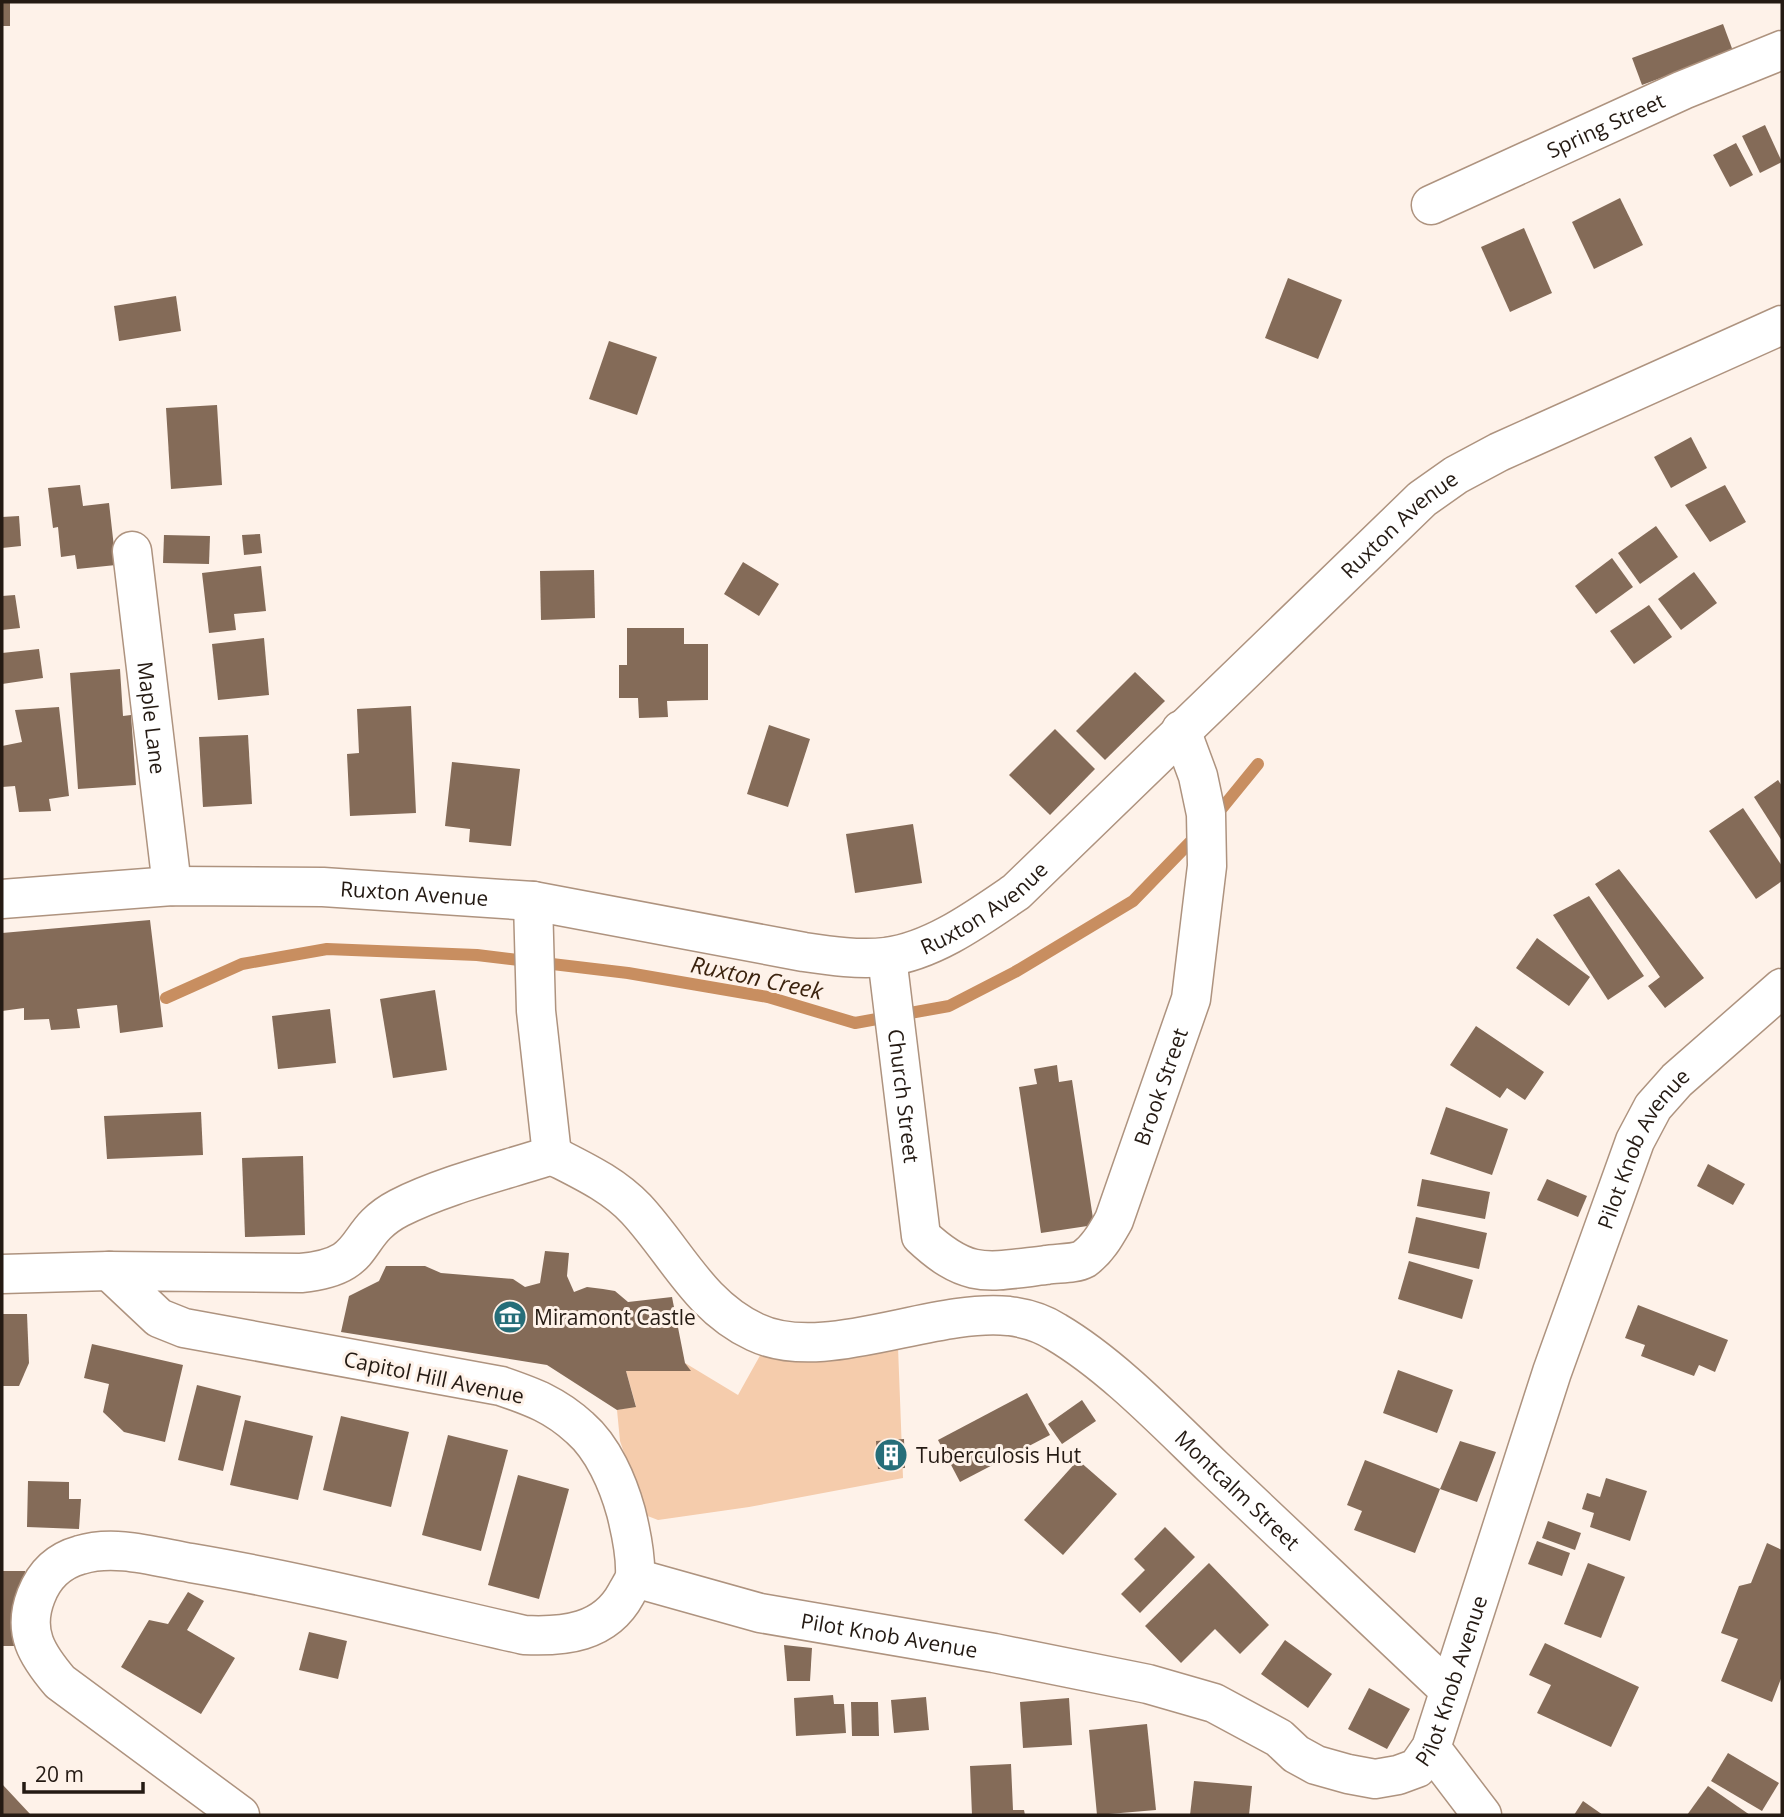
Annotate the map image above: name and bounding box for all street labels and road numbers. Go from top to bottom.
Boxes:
street label: Spring Street [1542,86,1669,164]
street label: Ruxton Avenue [1335,464,1463,584]
street label: Maple Lane [131,660,173,776]
street label: Ruxton Avenue [916,855,1053,961]
street label: Ruxton Avenue [339,874,489,912]
street label: Brook Street [1127,1024,1194,1149]
street label: Church Street [882,1027,926,1165]
street label: Pilot Knob Avenue [1591,1062,1695,1233]
street label: Capitol Hill Avenue [341,1344,527,1410]
street label: Montcalm Street [1169,1424,1306,1556]
street label: Pilot Knob Avenue [1409,1592,1493,1772]
street label: Pilot Knob Avenue [799,1606,980,1664]

